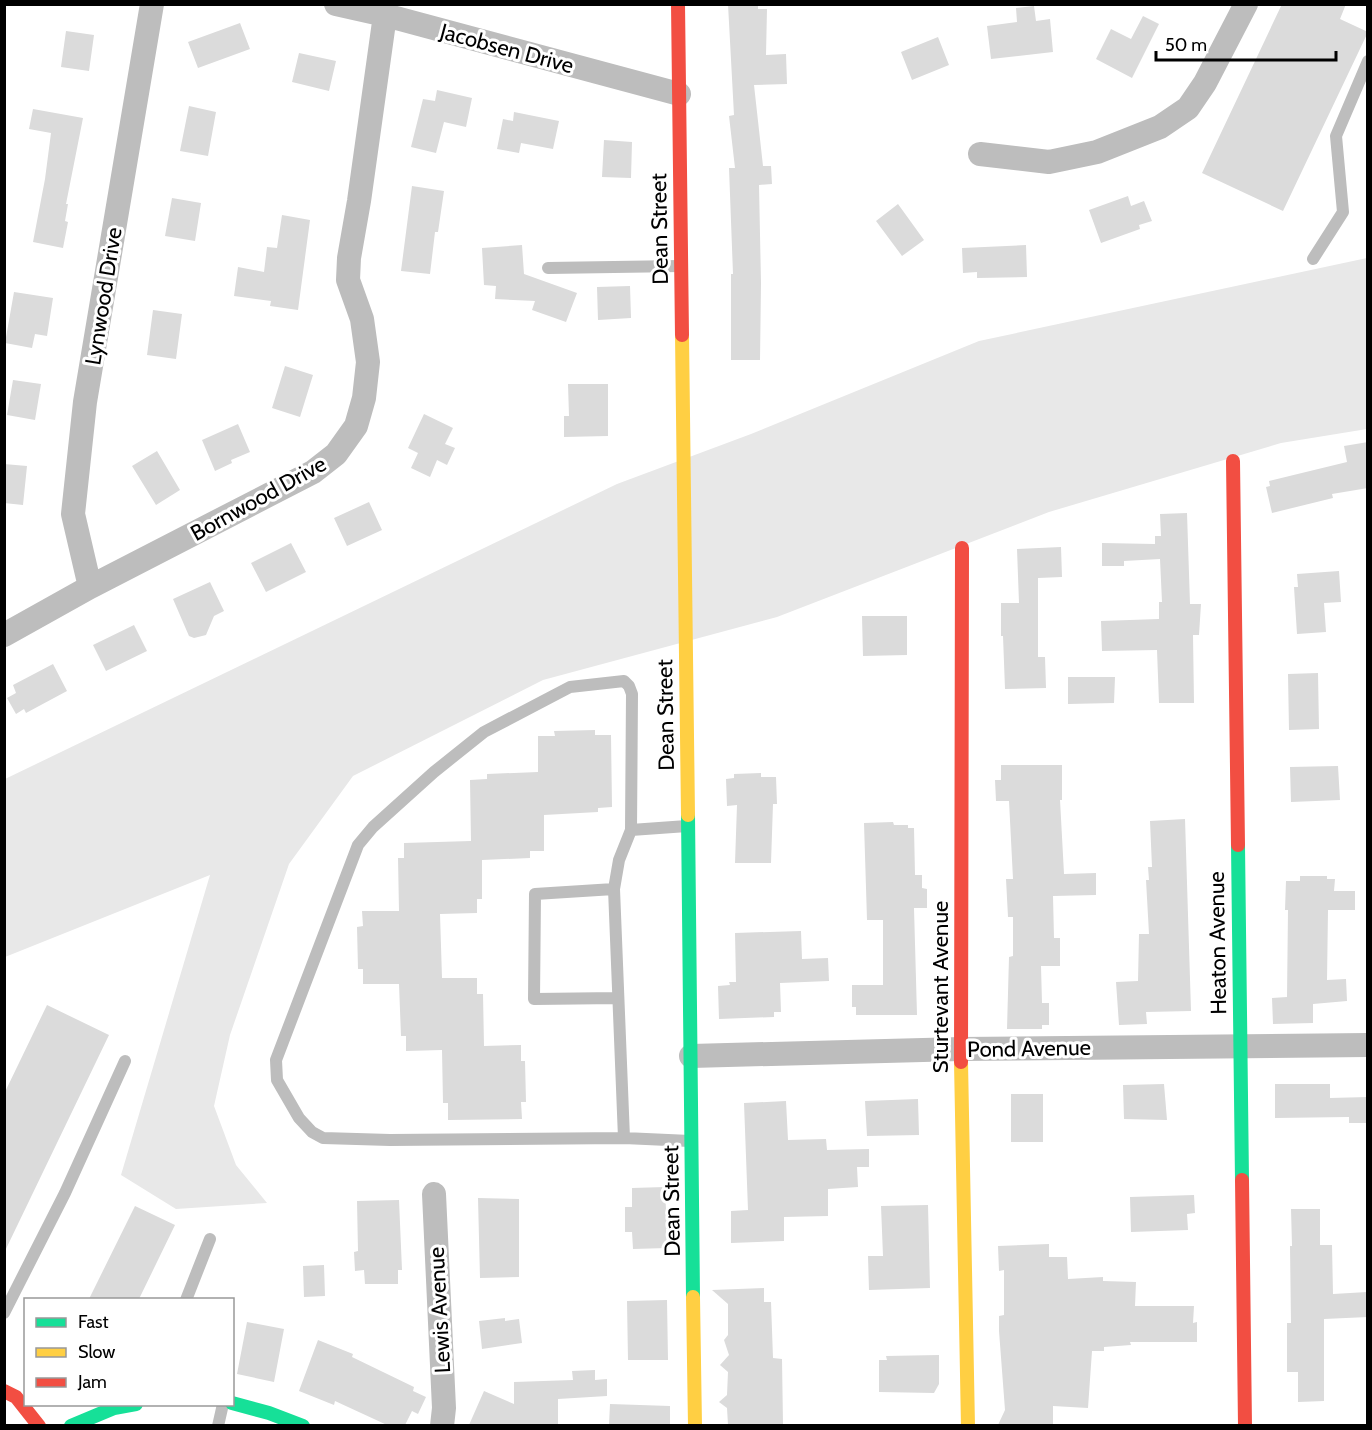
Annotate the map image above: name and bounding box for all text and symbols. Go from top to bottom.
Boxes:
street label: Jacobsen Drive [436,17,577,79]
scale bar [1156,24,1336,62]
text: 50 m [1165,34,1207,56]
street label: Dean Street [645,172,674,285]
street label: Lynwood Drive [79,225,128,367]
street label: Bornwood Drive [186,450,331,547]
street label: Dean Street [651,658,680,771]
street label: Heaton Avenue [1203,871,1232,1015]
street label: Sturtevant Avenue [927,901,954,1073]
street label: Pond Avenue [967,1034,1091,1063]
street label: Dean Street [657,1144,686,1257]
street label: Lewis Avenue [423,1246,456,1374]
legend [24,1298,234,1406]
text: Fast [78,1311,109,1333]
text: Slow [78,1341,115,1363]
text: Jam [77,1371,107,1393]

